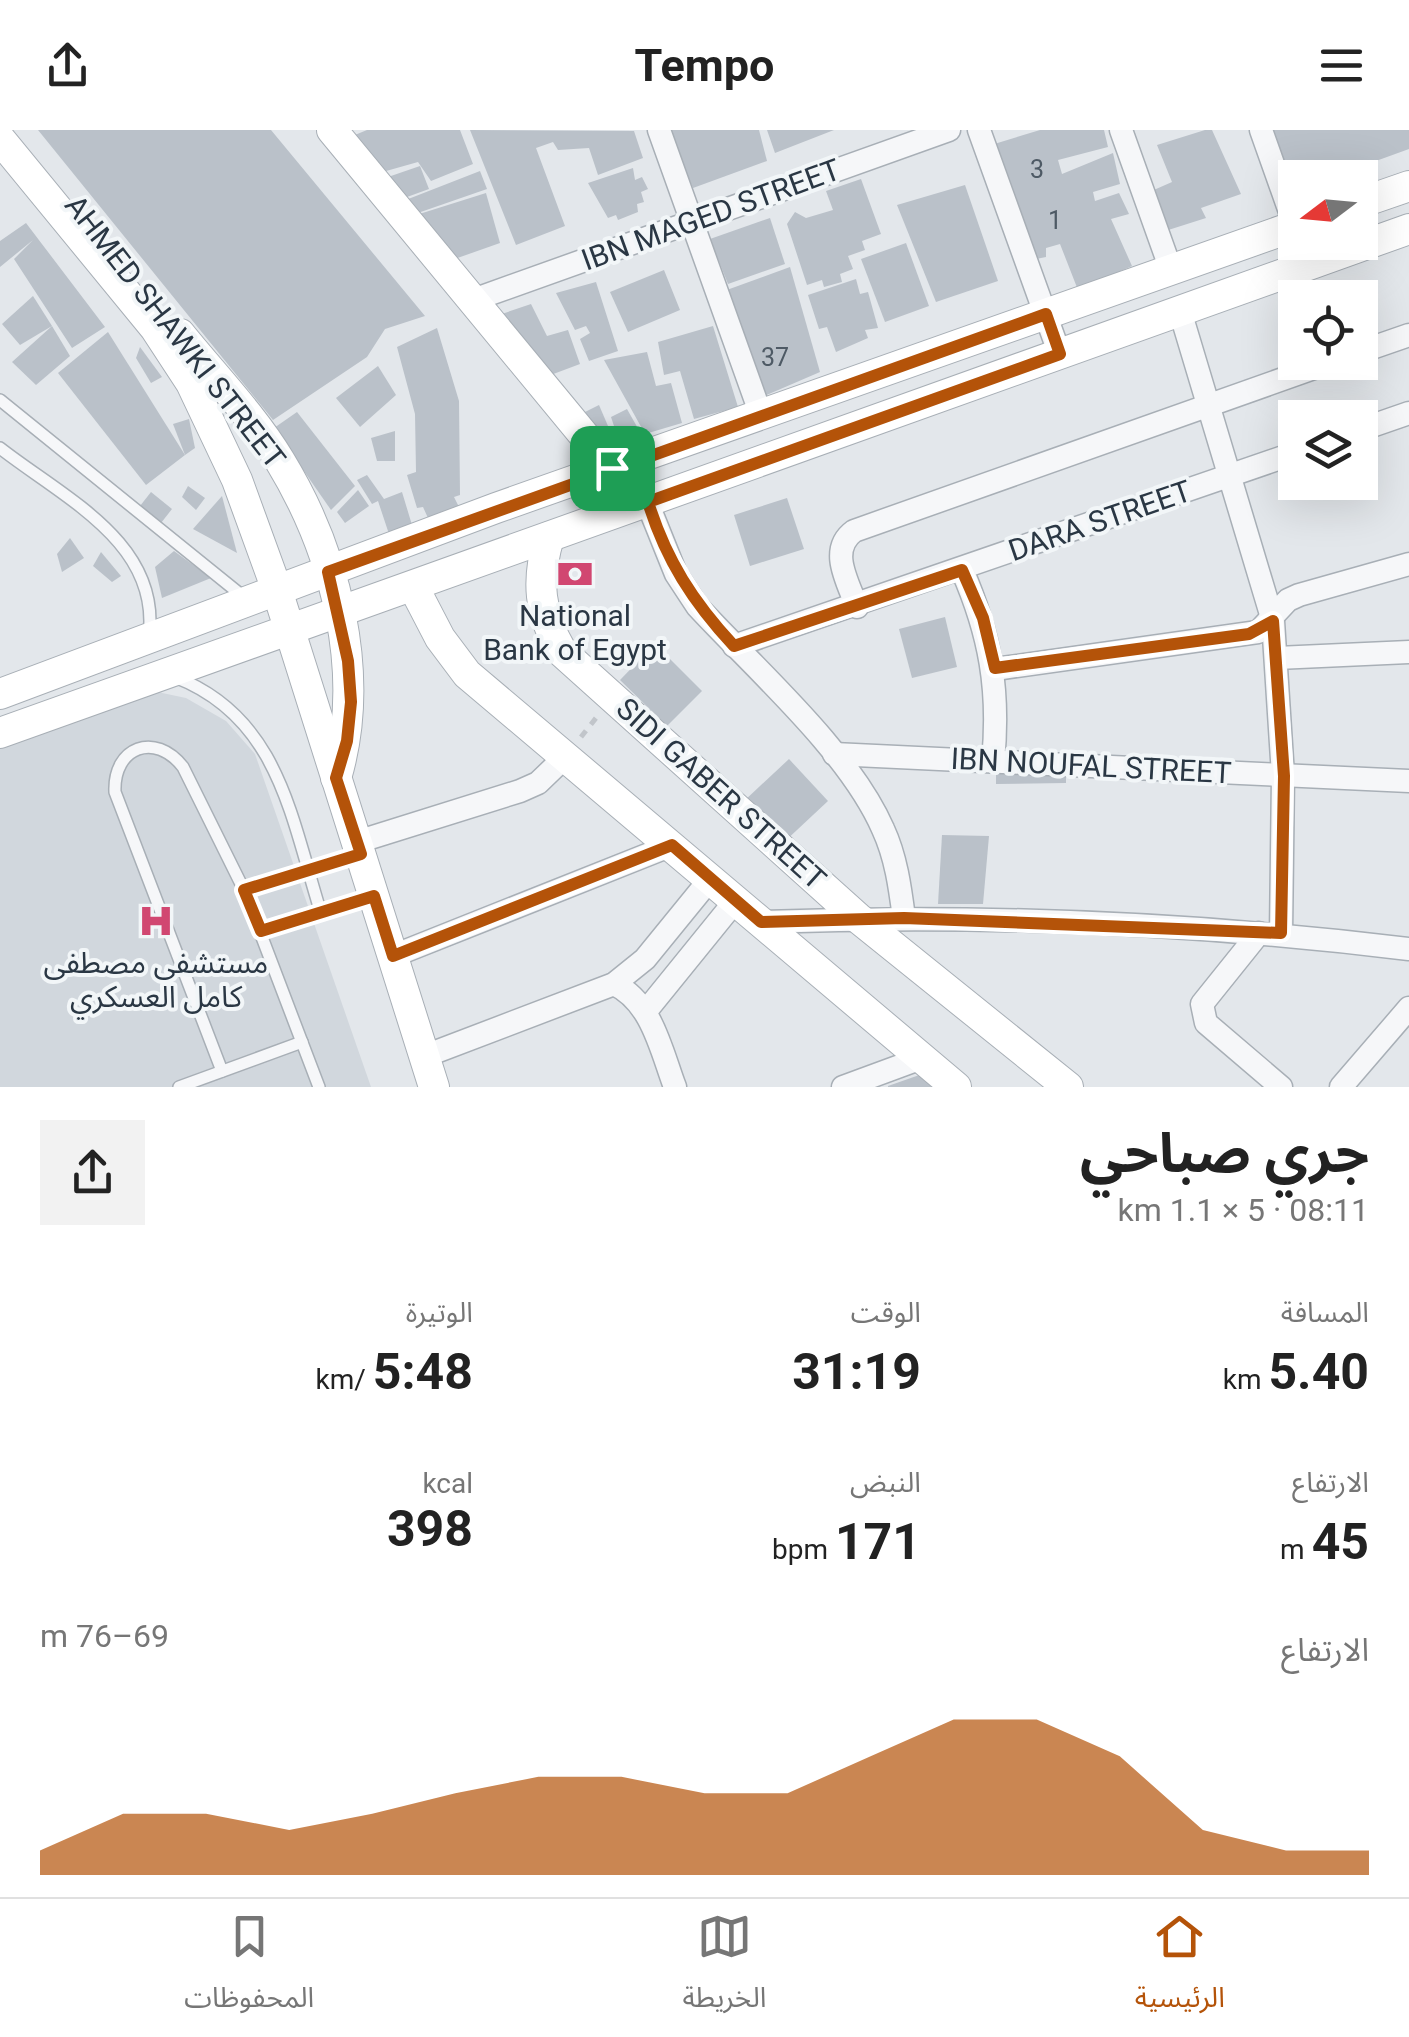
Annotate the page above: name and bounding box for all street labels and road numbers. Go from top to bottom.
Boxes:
street label: IBN MAGED STREET [577,151,845,278]
street label: AHMED SHAWKI STREET [58,188,293,475]
street label: DARA STREET [1004,473,1196,568]
street label: SIDI GABER STREET [610,690,833,897]
street label: IBN NOUFAL STREET [950,741,1232,790]

